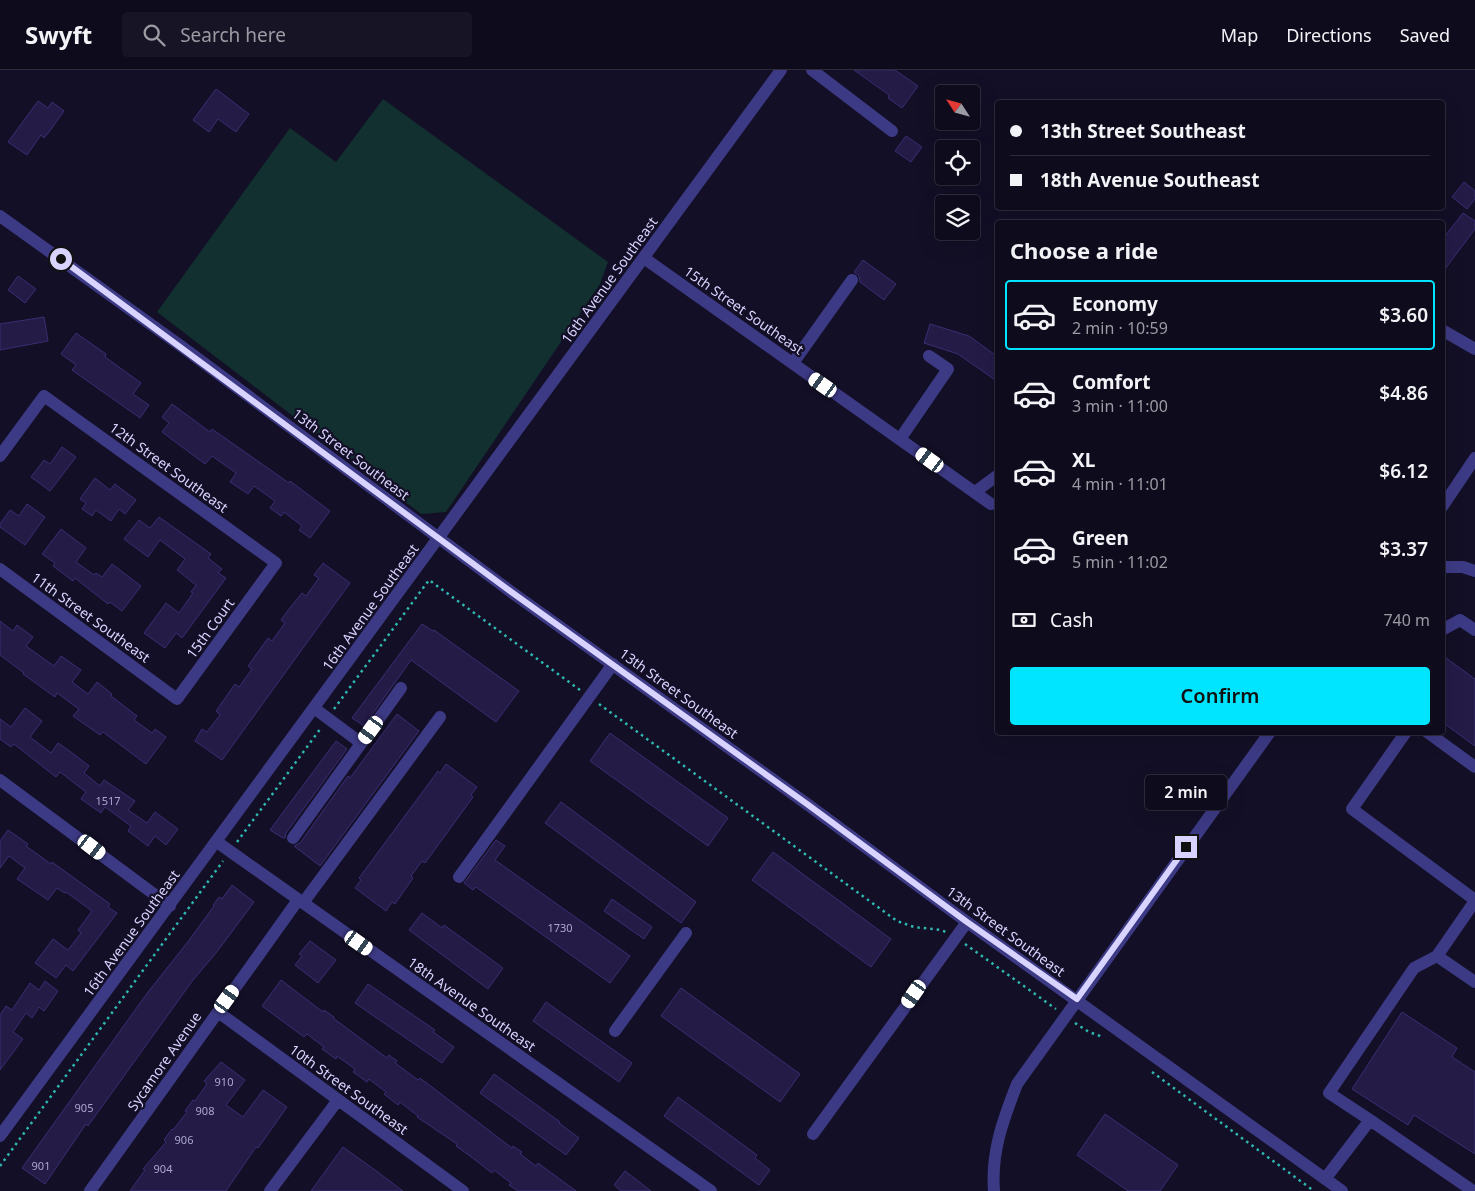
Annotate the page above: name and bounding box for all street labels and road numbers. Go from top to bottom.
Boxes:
street label: 16th Avenue Southeast [557,213,661,347]
street label: 15th Street Southeast [680,261,808,359]
street label: 13th Street Southeast [289,404,413,504]
street label: 12th Street Southeast [106,418,232,516]
street label: 16th Avenue Southeast [318,540,422,674]
street label: 11th Street Southeast [28,568,154,666]
street label: 15th Court [182,594,238,662]
street label: 13th Street Southeast [616,644,742,742]
street label: 16th Avenue Southeast [79,866,183,1000]
street label: 13th Street Southeast [943,882,1069,980]
street label: 18th Avenue Southeast [404,953,540,1055]
street label: Sycamore Avenue [123,1007,205,1114]
street label: 10th Street Southeast [286,1040,412,1138]

